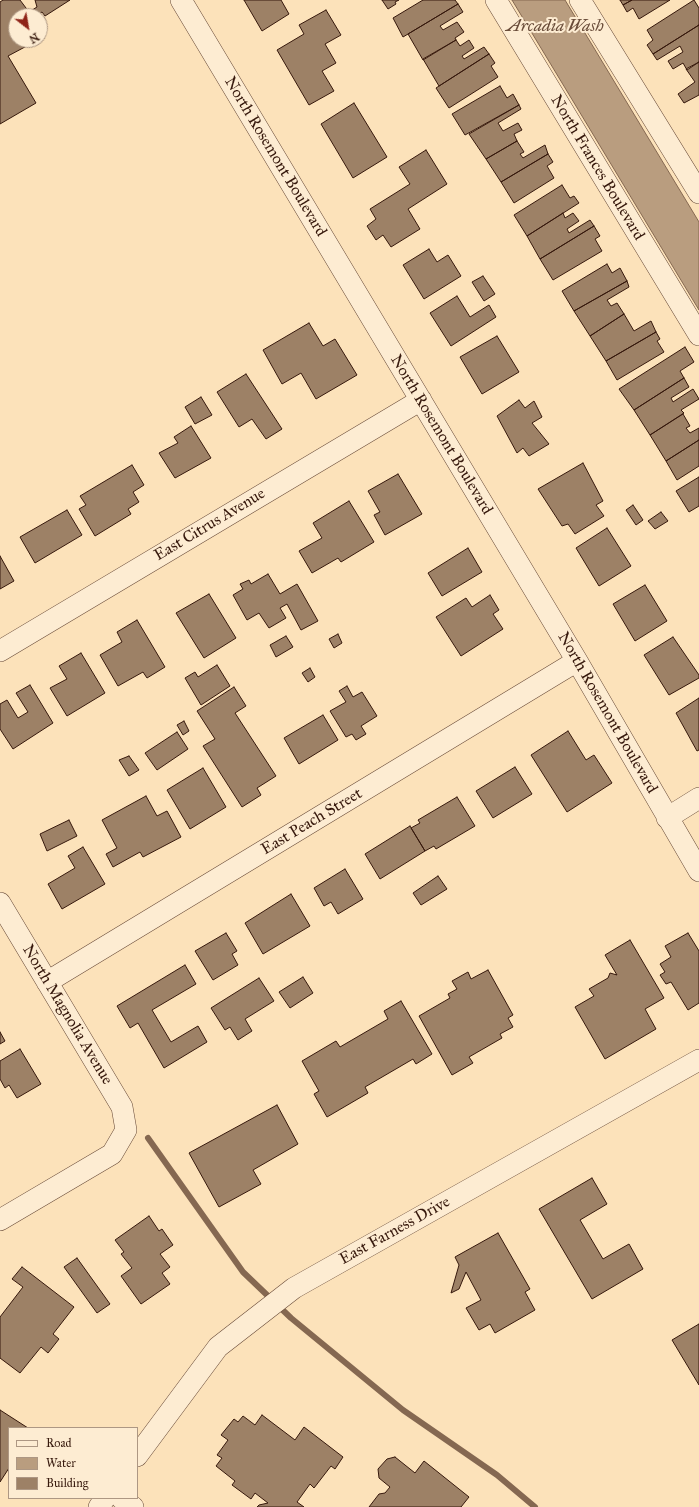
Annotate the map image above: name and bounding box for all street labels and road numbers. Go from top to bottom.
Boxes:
street label: North Rosemont Boulevard [220,74,330,240]
street label: North Frances Boulevard [546,92,648,244]
street label: North Rosemont Boulevard [386,352,496,518]
street label: East Citrus Avenue [151,484,269,566]
street label: North Rosemont Boulevard [553,629,661,797]
street label: East Peach Street [258,784,366,860]
street label: North Magnolia Avenue [18,942,116,1088]
street label: East Farness Drive [336,1193,454,1269]

